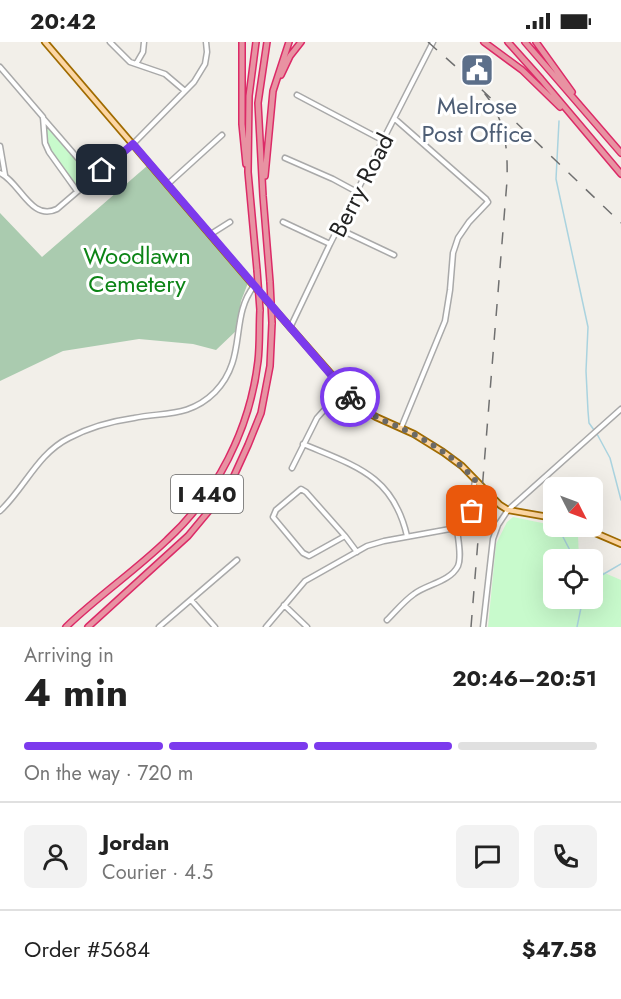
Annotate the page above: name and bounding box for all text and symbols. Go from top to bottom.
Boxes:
text: 20:42 [30,5,96,37]
public building icon: Melrose Post Office [459,52,495,88]
place label: Melrose Post Office [422,88,532,151]
street label: Berry Road [320,127,402,243]
pin [76,144,127,195]
icon: home [85,153,118,186]
park label: Woodlawn Cemetery [83,238,191,301]
courier [320,367,380,427]
icon: bike [334,381,367,414]
road number: I 440 [171,475,243,513]
north arrow [543,477,603,537]
map controls [543,477,603,609]
pin [446,485,497,536]
icon: bag [455,494,488,527]
button: locate [543,549,603,609]
text: Arriving in [24,641,114,670]
text: 20:46–20:51 [452,662,597,694]
text: 4 min [24,664,128,721]
text: On the way · 720 m [24,759,193,788]
button: person [24,825,87,888]
button: chat [456,825,519,888]
button: phone [534,825,597,888]
text: Jordan [102,826,169,858]
text: Courier · 4.5 [102,858,213,887]
text: Order #5684 [24,933,150,965]
text: $47.58 [522,933,597,965]

